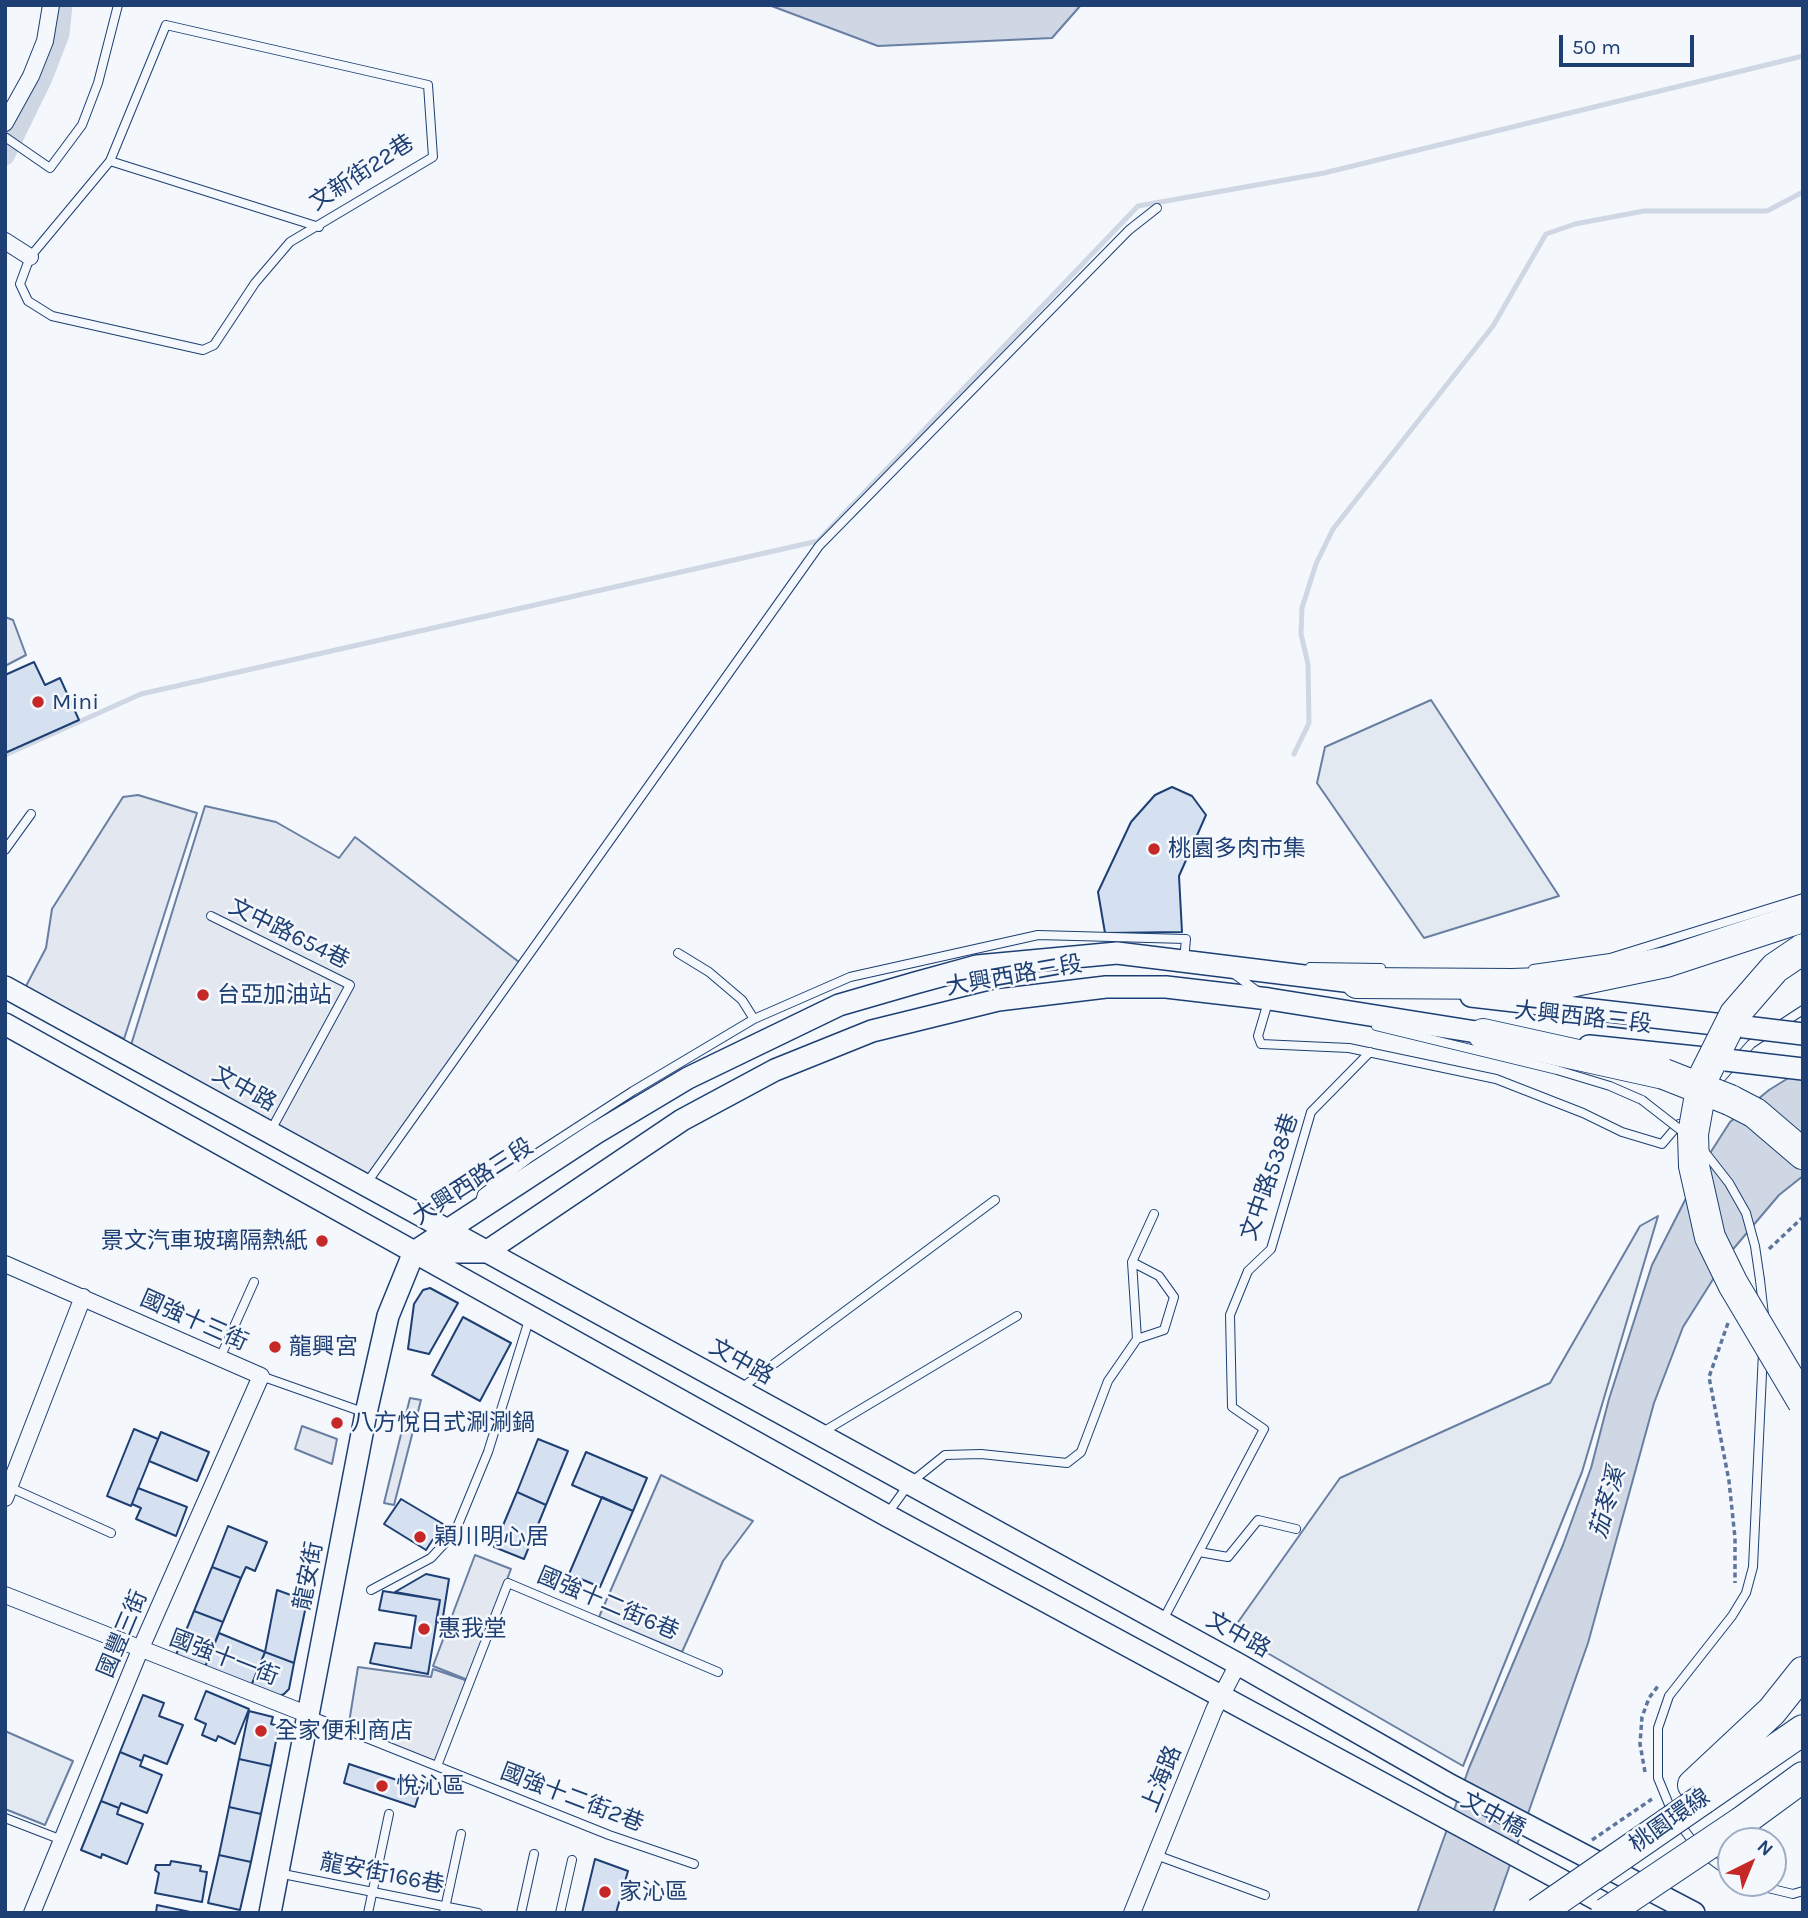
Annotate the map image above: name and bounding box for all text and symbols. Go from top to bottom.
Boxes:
scale bar [1563,21,1698,65]
text: 50 m [1572,35,1621,59]
street label: 文新街22巷 [305,129,419,217]
place label: Mini [52,688,99,716]
marker: Mini [30,694,46,710]
place label: 桃園多肉市集 [1168,835,1306,863]
marker: 桃園多肉市集 [1146,841,1162,857]
street label: 文中路654巷 [224,893,354,975]
street label: 大興西路三段 [944,950,1084,1002]
place label: 台亞加油站 [217,981,332,1009]
marker: 台亞加油站 [195,987,211,1003]
street label: 大興西路三段 [1513,997,1653,1039]
street label: 文中路 [207,1060,281,1118]
street label: 文中路538巷 [1235,1110,1305,1244]
street label: 大興西路三段 [408,1133,538,1231]
place label: 景文汽車玻璃隔熱紙 [101,1227,308,1255]
marker: 景文汽車玻璃隔熱紙 [314,1233,330,1249]
street label: 國強十三街 [136,1285,252,1357]
place label: 龍興宮 [289,1333,358,1361]
street label: 文中路 [704,1333,778,1391]
marker: 龍興宮 [267,1339,283,1355]
place label: 八方悅日式涮涮鍋 [351,1409,535,1437]
marker: 八方悅日式涮涮鍋 [329,1415,345,1431]
water label: 茄苳溪 [1584,1464,1632,1542]
place label: 穎川明心居 [434,1523,549,1551]
marker: 穎川明心居 [412,1529,428,1545]
street label: 龍安街 [289,1540,329,1612]
street label: 國強十二街6巷 [533,1562,683,1646]
street label: 國豐三街 [92,1586,154,1682]
street label: 文中路 [1201,1606,1275,1664]
place label: 惠我堂 [438,1615,507,1643]
marker: 惠我堂 [416,1621,432,1637]
street label: 國強十一街 [165,1625,283,1691]
place label: 全家便利商店 [275,1717,413,1745]
marker: 全家便利商店 [253,1723,269,1739]
street label: 上海路 [1136,1742,1188,1816]
street label: 國強十二街2巷 [496,1758,648,1838]
place label: 悅沁區 [396,1772,465,1800]
marker: 悅沁區 [374,1778,390,1794]
street label: 桃園環線 [1624,1783,1716,1859]
street label: 文中橋 [1456,1787,1530,1843]
north arrow [1717,1827,1787,1897]
text: N [1752,1835,1777,1861]
street label: 龍安街166巷 [318,1848,446,1900]
place label: 家沁區 [619,1878,688,1906]
marker: 家沁區 [597,1884,613,1900]

